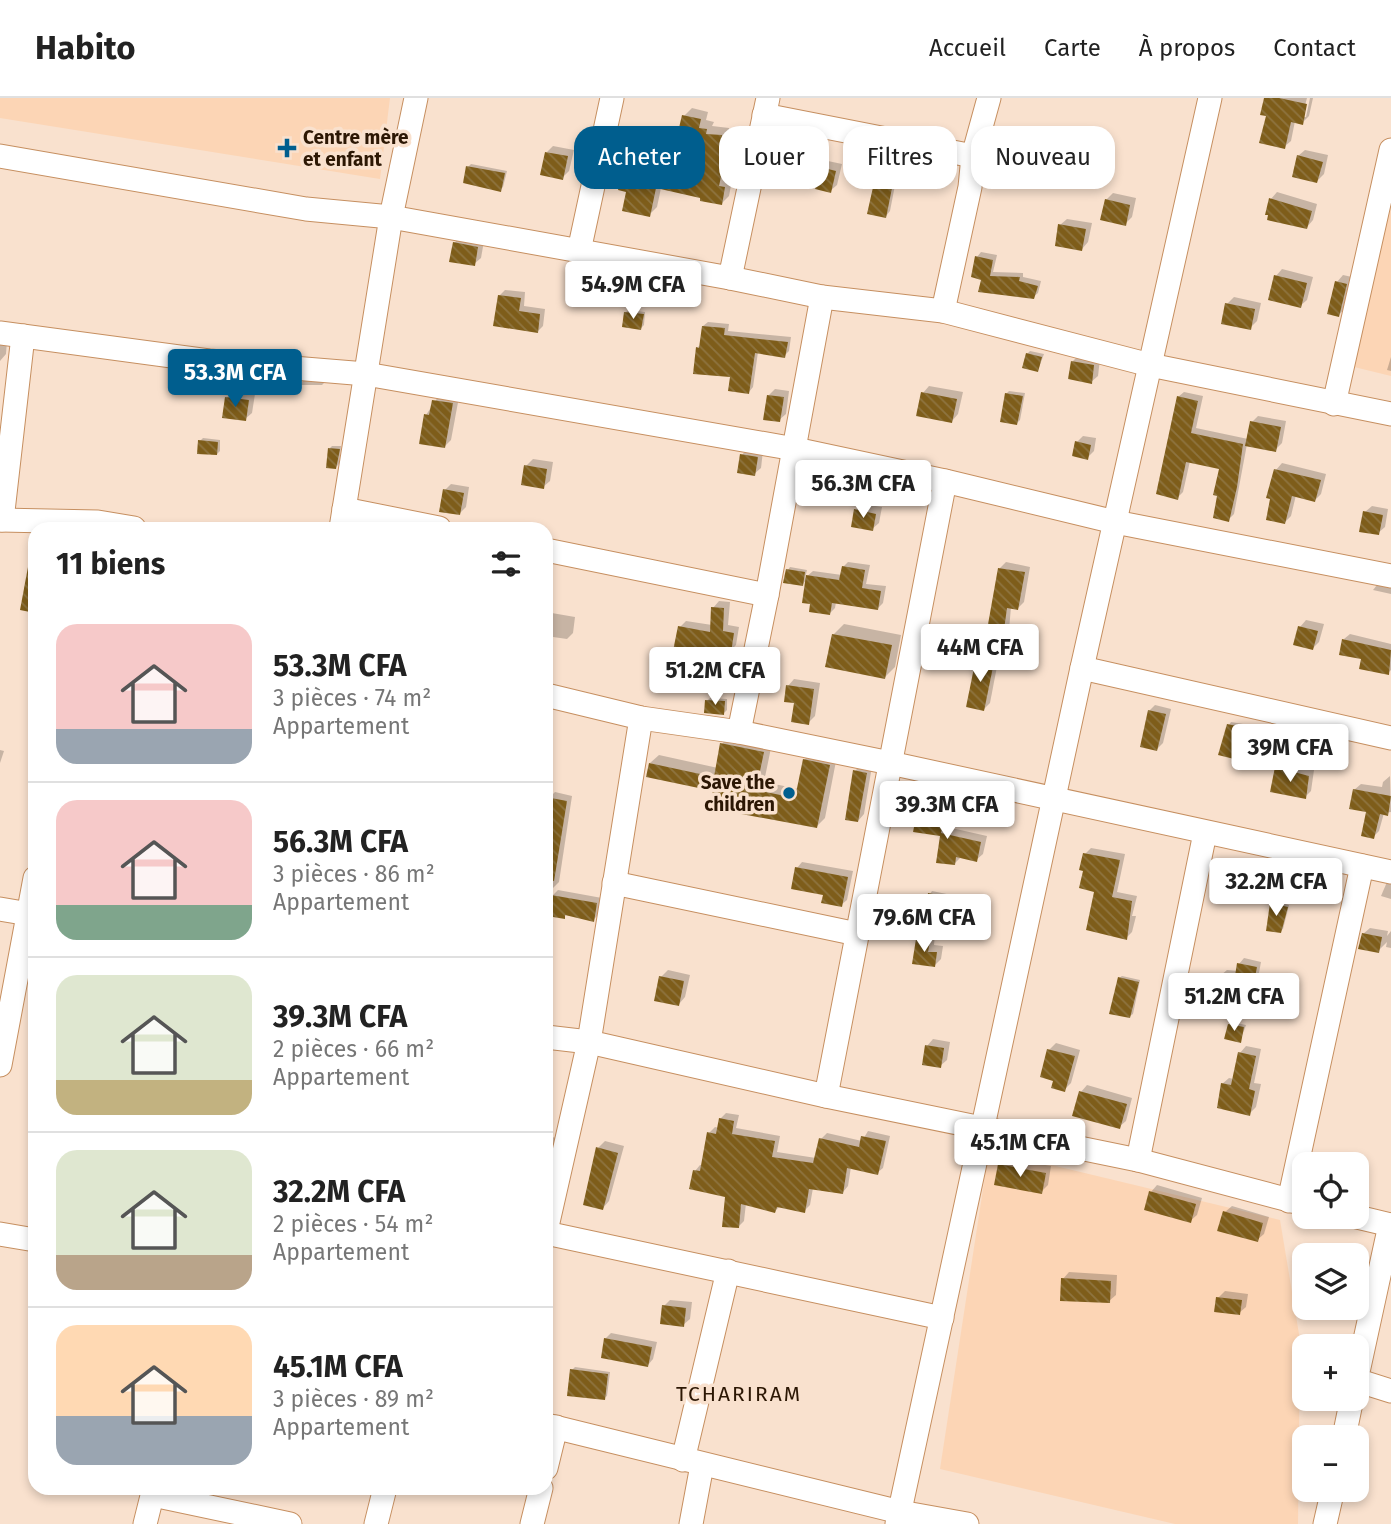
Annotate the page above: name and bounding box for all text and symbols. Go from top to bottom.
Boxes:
text: Habito [35,28,136,68]
text: Accueil [929,34,1006,62]
text: Carte [1044,34,1101,62]
text: À propos [1139,34,1235,62]
text: Contact [1273,34,1356,62]
place label: Centre mère et enfant [303,126,408,171]
chip: Acheter [574,126,705,189]
chip: Louer [719,126,829,189]
chip: Filtres [843,126,957,189]
chip: Nouveau [971,126,1115,189]
marker: Centre mère et enfant [277,138,297,158]
pin: 54.9M CFA [553,262,713,321]
text: 54.9M CFA [581,270,685,298]
pin: 53.3M CFA [155,350,315,409]
text: 53.3M CFA [184,358,286,386]
pin: 56.3M CFA [783,460,943,520]
text: 56.3M CFA [811,469,915,497]
icon: filters [487,545,525,583]
text: 11 biens [56,546,165,582]
pin: 44M CFA [915,624,1045,684]
text: 44M CFA [937,633,1023,661]
text: 53.3M CFA [273,648,406,684]
pin: 51.2M CFA [635,648,795,707]
icon: home [112,652,196,736]
text: 51.2M CFA [665,656,765,684]
text: 3 pièces · 74 m² [273,684,431,712]
text: Appartement [273,712,409,740]
pin: 39M CFA [1225,724,1355,784]
text: 39M CFA [1248,733,1332,761]
place label: Save the children [701,771,775,816]
pin: 39.3M CFA [867,782,1027,841]
marker: Save the children [781,785,797,801]
text: 39.3M CFA [896,790,998,818]
text: 56.3M CFA [273,824,408,860]
icon: home [112,828,196,912]
pin: 32.2M CFA [1196,858,1356,918]
text: 3 pièces · 86 m² [273,860,435,888]
text: 32.2M CFA [1225,867,1327,895]
text: Appartement [273,888,409,916]
pin: 79.6M CFA [844,894,1004,954]
text: 79.6M CFA [873,903,975,931]
pin: 51.2M CFA [1154,974,1314,1033]
text: 51.2M CFA [1184,982,1284,1010]
text: 39.3M CFA [273,999,407,1035]
icon: home [112,1003,196,1087]
text: 2 pièces · 66 m² [273,1035,434,1063]
text: Appartement [273,1063,409,1091]
pin: 45.1M CFA [940,1119,1100,1179]
text: 45.1M CFA [970,1128,1070,1156]
map controls [1292,1152,1369,1502]
button: locate [1292,1152,1369,1229]
text: 32.2M CFA [273,1174,405,1210]
icon: home [112,1178,196,1262]
text: 2 pièces · 54 m² [273,1210,433,1238]
text: Appartement [273,1238,409,1266]
button: layers [1292,1243,1369,1320]
button: + [1292,1334,1369,1411]
text: 45.1M CFA [273,1349,403,1385]
icon: home [112,1353,196,1437]
district label: TCHARIRAM [676,1381,802,1407]
text: 3 pièces · 89 m² [273,1385,434,1413]
text: Appartement [273,1413,409,1441]
button: − [1292,1425,1369,1502]

